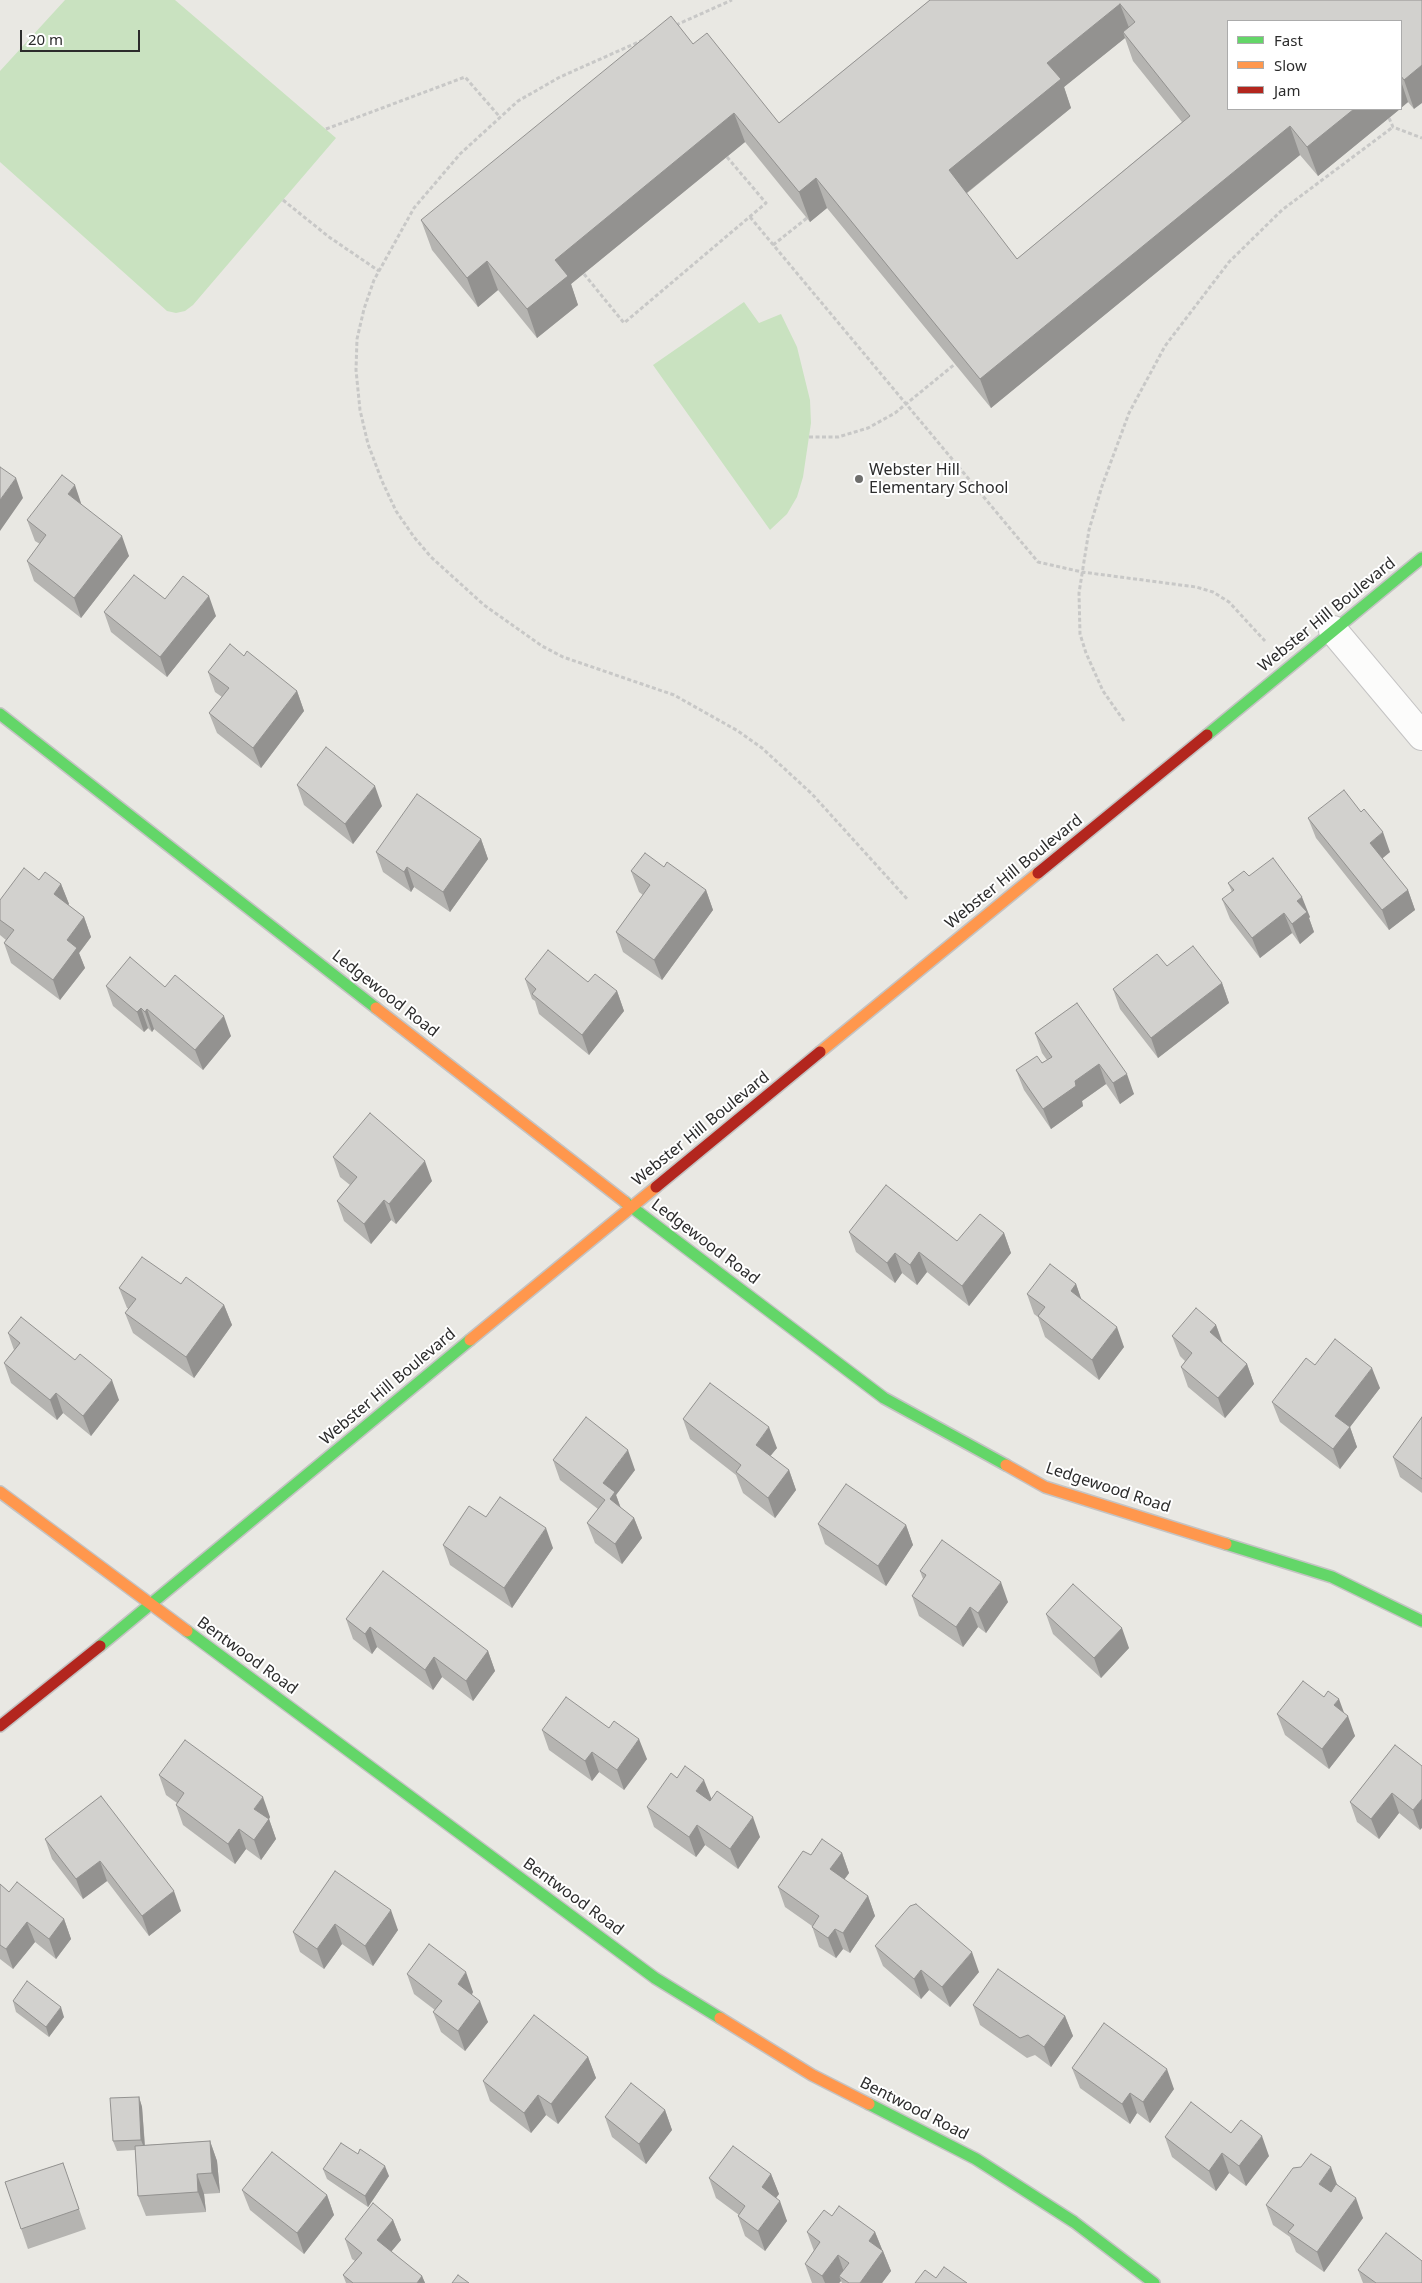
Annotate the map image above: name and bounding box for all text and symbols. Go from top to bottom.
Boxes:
scale bar [22,20,142,52]
legend [1227,20,1402,110]
text: 20 m [28,29,63,49]
text: Fast [1274,30,1303,50]
text: Slow [1274,55,1307,75]
text: Jam [1274,80,1301,100]
place label: Webster Hill Elementary School [869,460,1008,498]
marker: Webster Hill Elementary School [853,473,865,485]
street label: Webster Hill Boulevard [1254,554,1400,676]
street label: Webster Hill Boulevard [941,811,1087,933]
street label: Ledgewood Road [328,946,442,1042]
street label: Webster Hill Boulevard [628,1068,774,1190]
street label: Ledgewood Road [647,1195,763,1289]
street label: Webster Hill Boulevard [316,1325,460,1449]
street label: Ledgewood Road [1043,1459,1173,1517]
street label: Bentwood Road [193,1613,301,1699]
street label: Bentwood Road [519,1854,627,1940]
street label: Bentwood Road [856,2073,972,2145]

